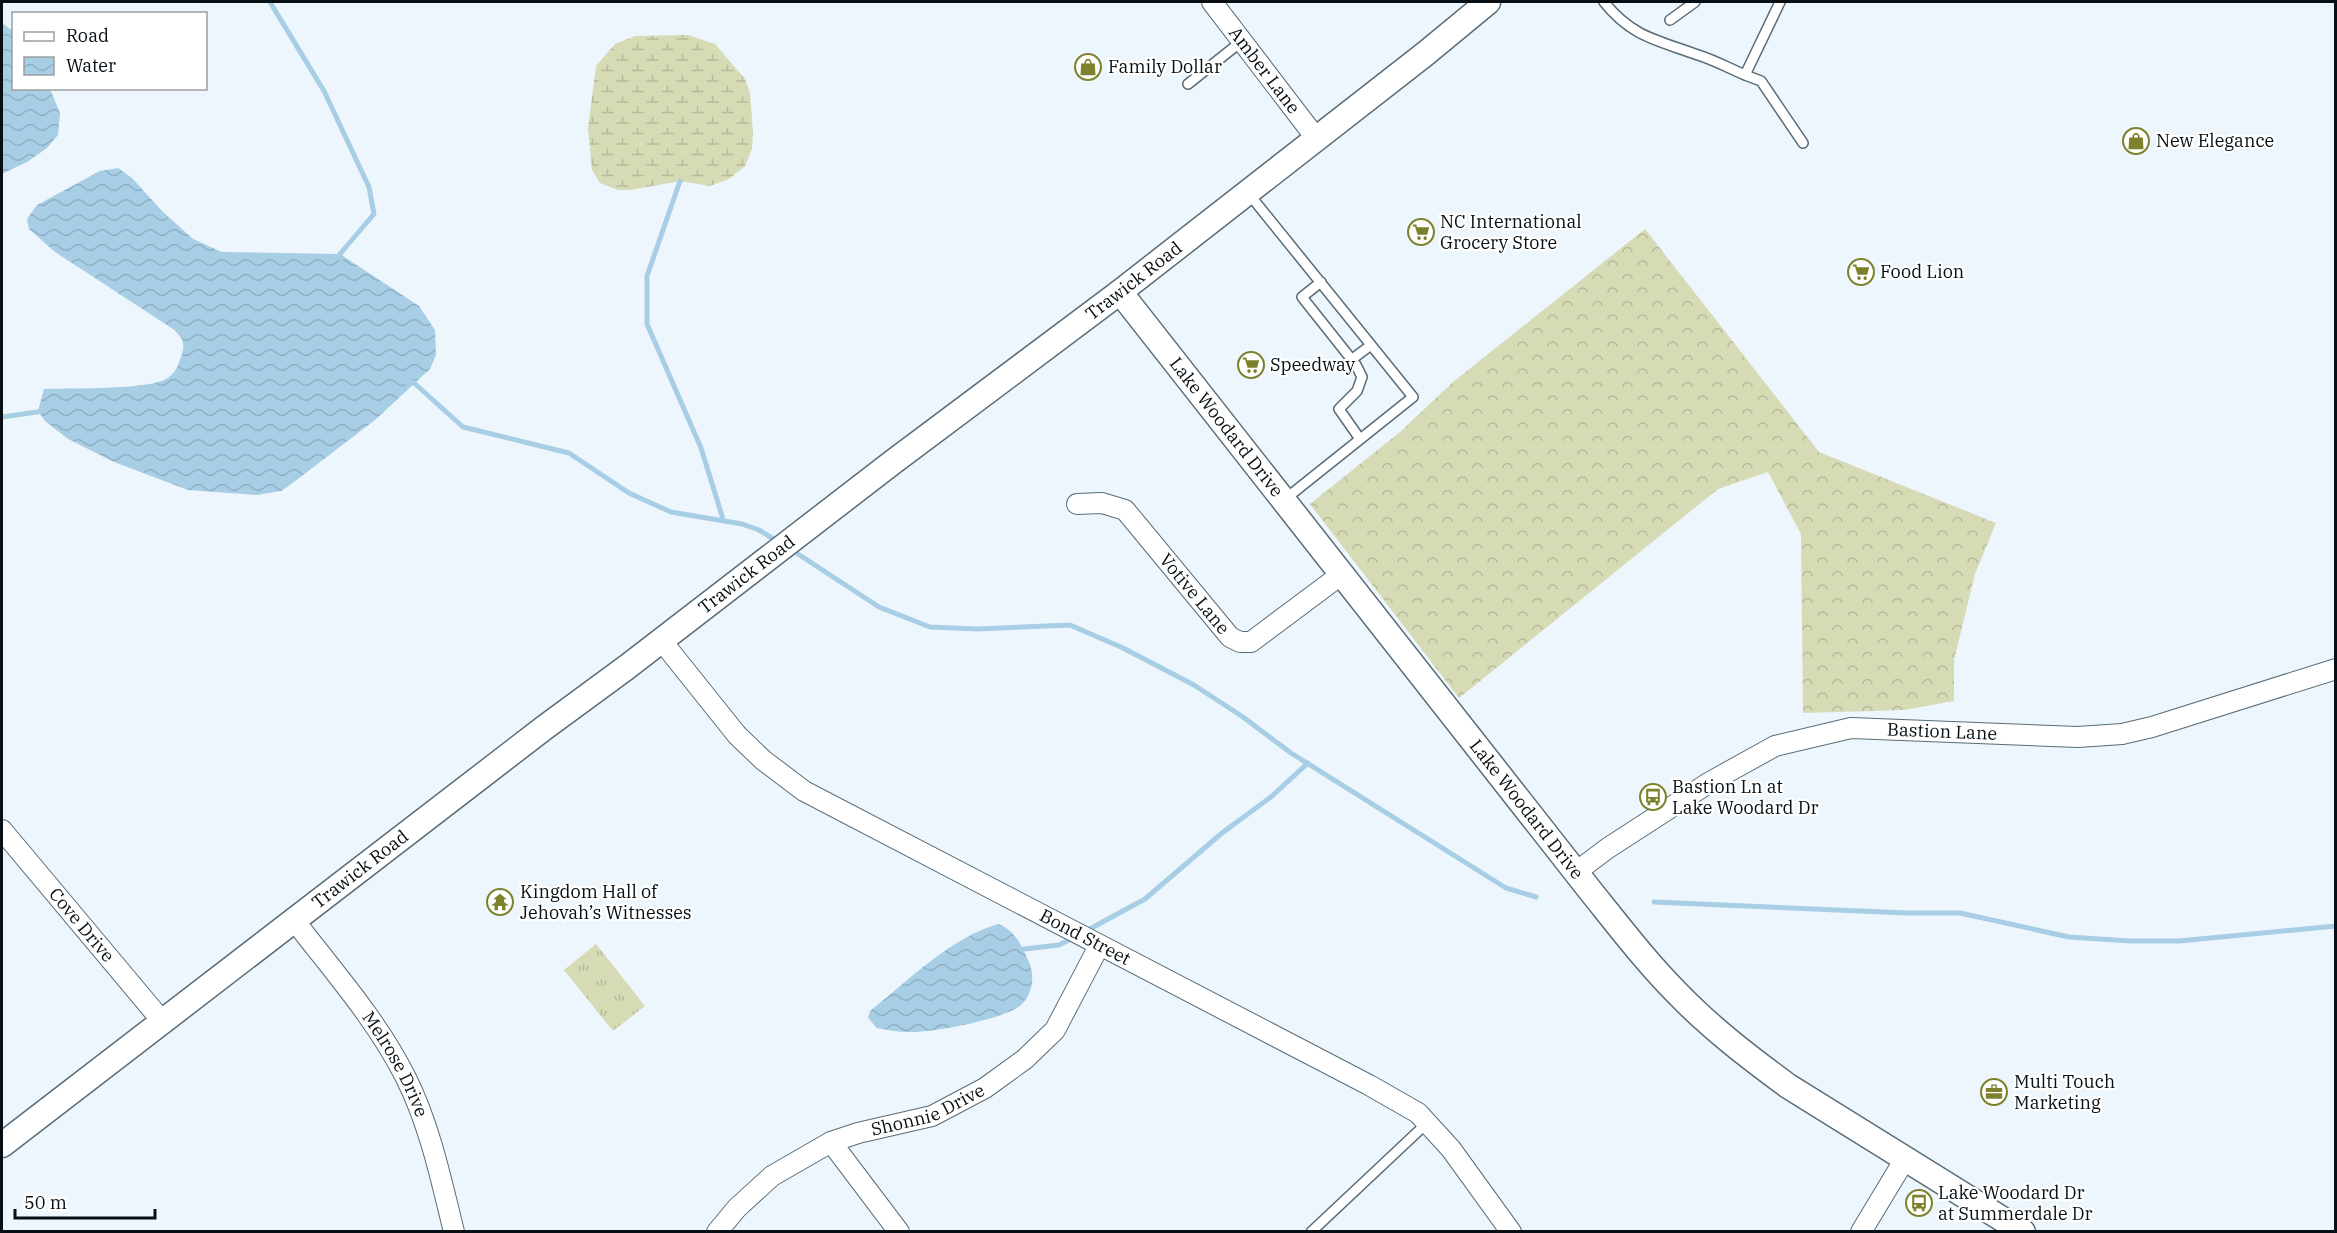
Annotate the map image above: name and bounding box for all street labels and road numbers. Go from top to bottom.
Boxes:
street label: Amber Lane [1224,22,1305,118]
street label: Trawick Road [1081,236,1186,325]
street label: Lake Woodard Drive [1165,352,1289,501]
street label: Trawick Road [694,530,799,619]
street label: Votive Lane [1155,548,1235,639]
street label: Bastion Lane [1887,717,1998,745]
street label: Lake Woodard Drive [1465,735,1589,884]
street label: Trawick Road [307,825,413,913]
street label: Cove Drive [44,883,120,967]
street label: Bond Street [1036,904,1135,970]
street label: Melrose Drive [358,1007,434,1120]
street label: Shonnie Drive [869,1078,988,1141]

